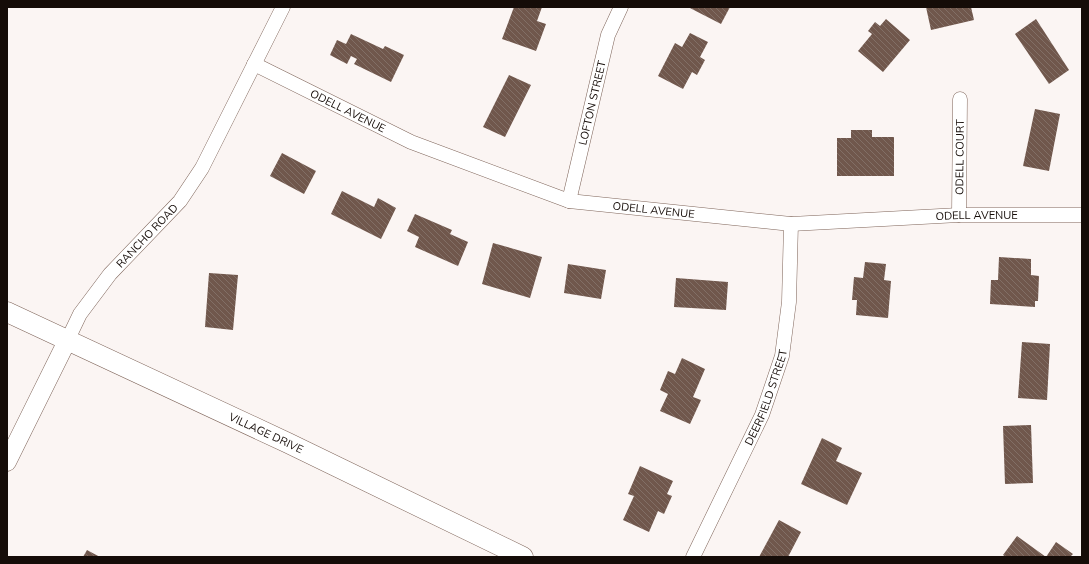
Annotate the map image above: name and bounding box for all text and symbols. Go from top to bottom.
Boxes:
street label: LOFTON STREET [575,59,609,146]
street label: ODELL AVENUE [308,86,388,135]
street label: ODELL COURT [952,119,967,195]
street label: ODELL AVENUE [612,199,695,221]
street label: RANCHO ROAD [113,201,181,270]
street label: ODELL AVENUE [935,208,1018,223]
street label: DEERFIELD STREET [741,348,790,448]
street label: VILLAGE DRIVE [227,409,306,456]

